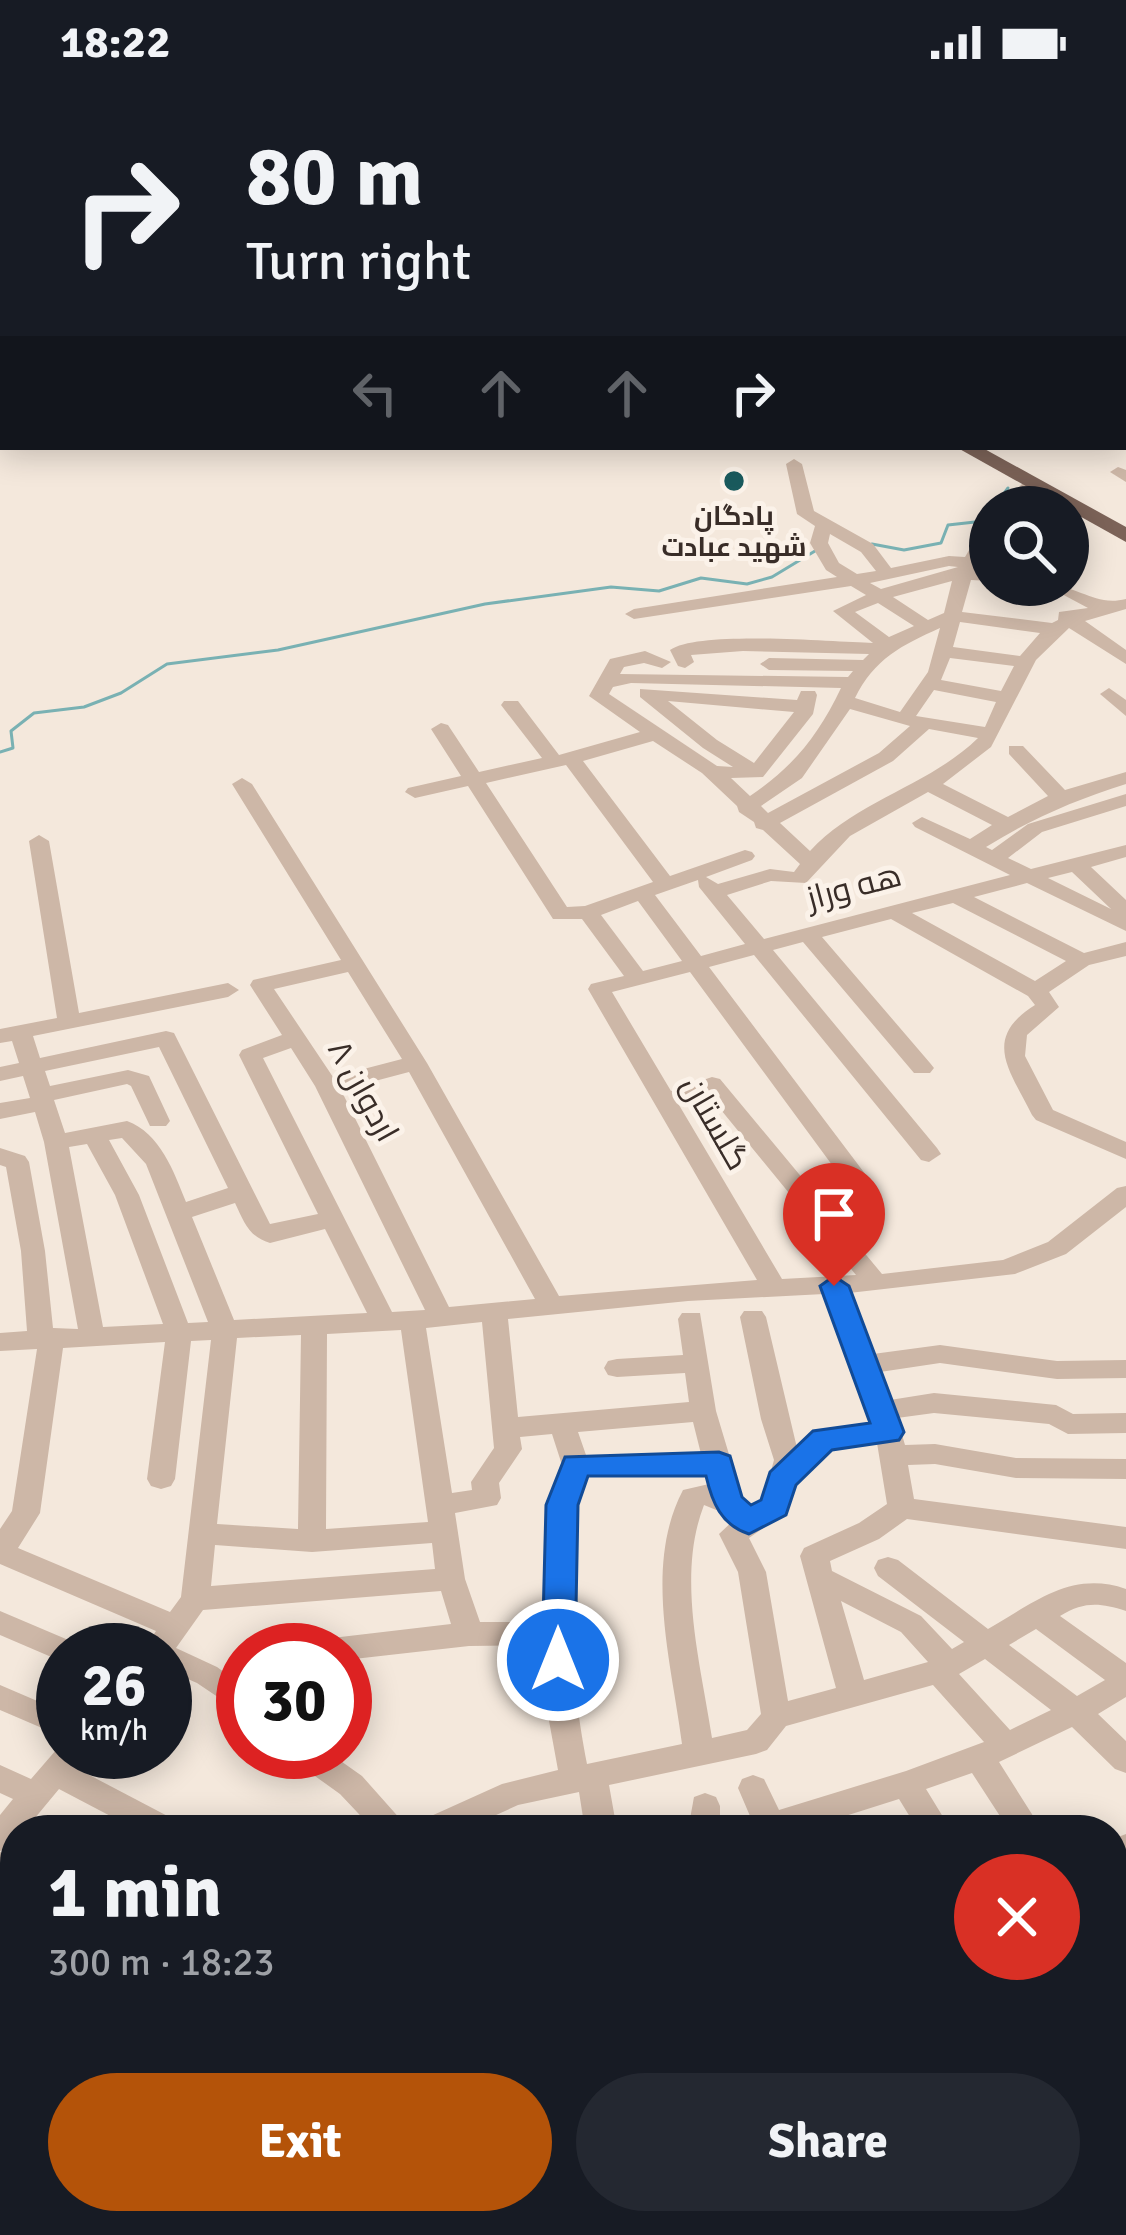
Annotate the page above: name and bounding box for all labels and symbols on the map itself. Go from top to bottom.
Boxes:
marker: پادگان شهید عبادت [721,468,747,494]
place label: پادگان شهید عبادت [661,500,807,564]
street label: هه وراز [800,855,906,920]
street label: اردوان ۸ [318,1033,408,1149]
street label: گلستان [672,1068,758,1178]
pin [783,1163,885,1286]
position arrow [495,1597,621,1723]
speed limit sign: 30 [216,1623,372,1779]

